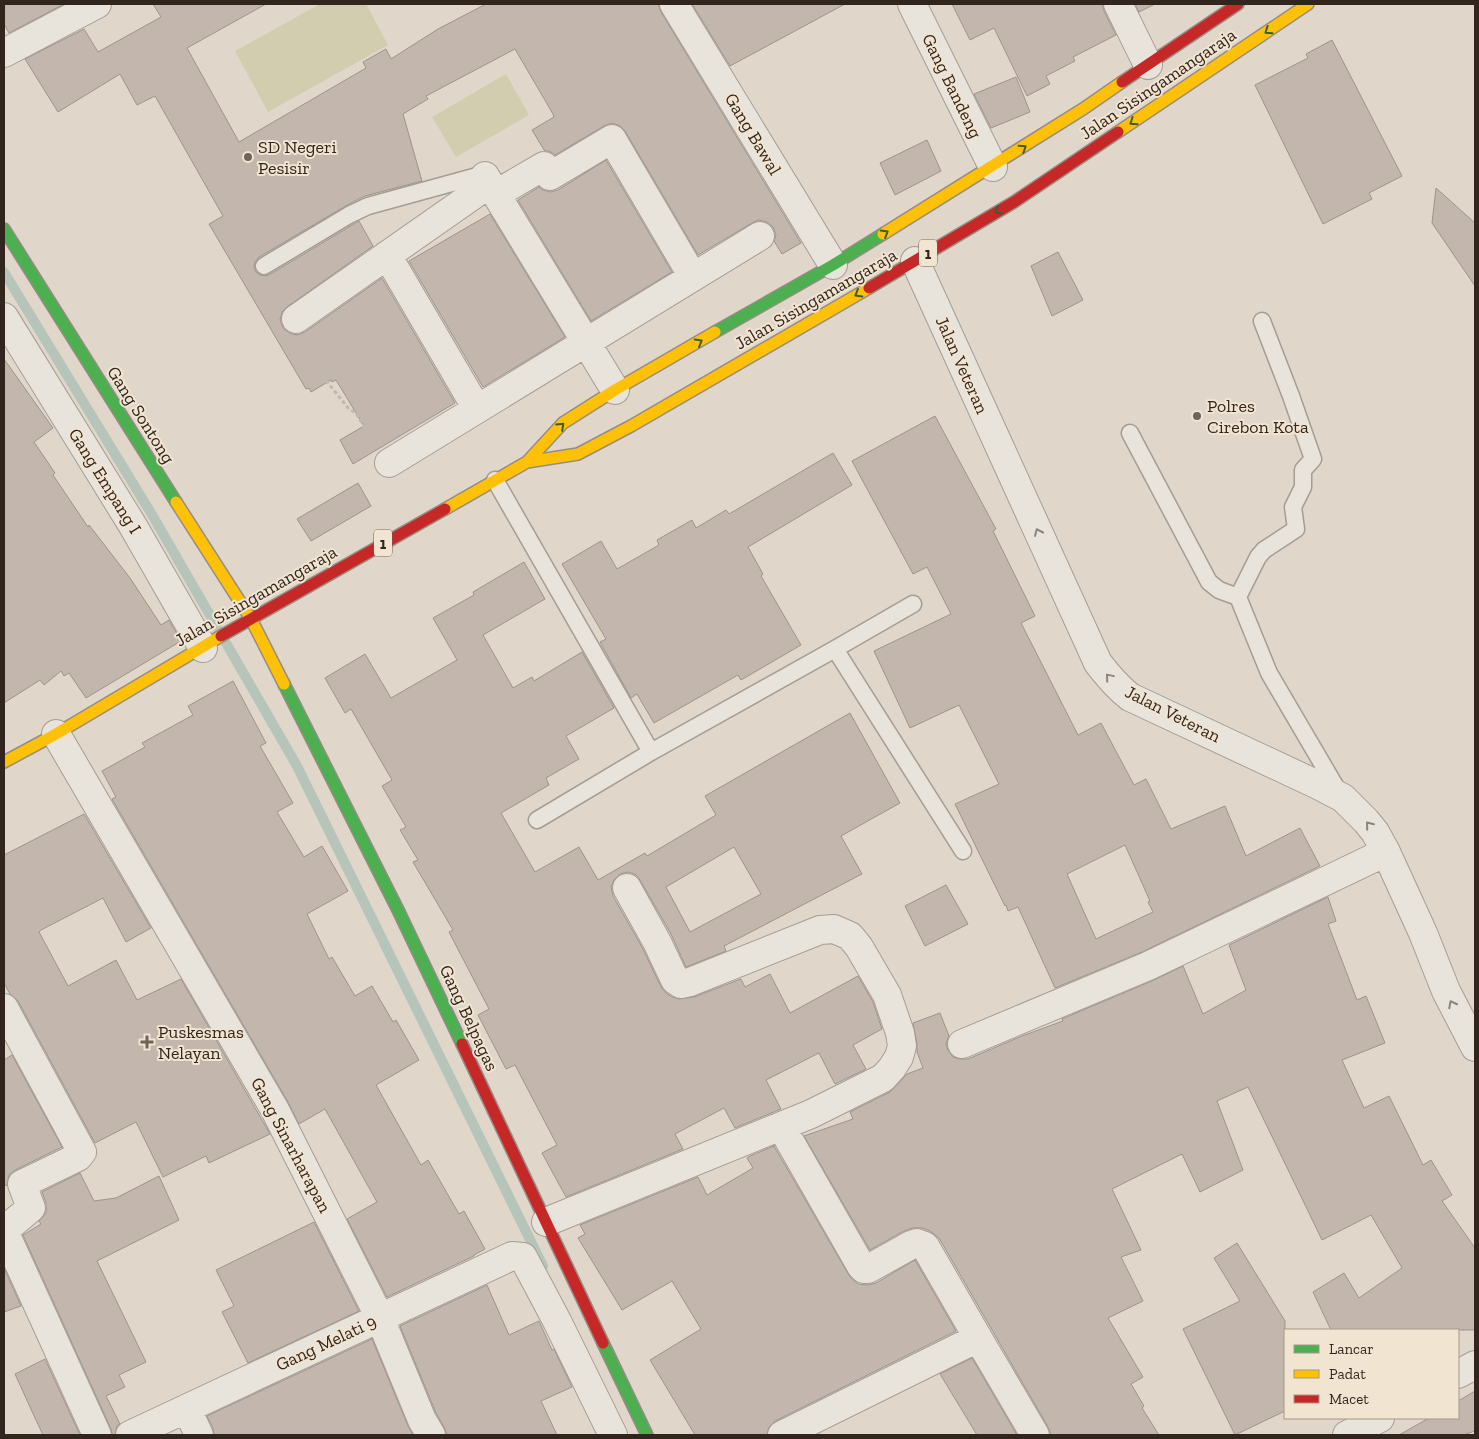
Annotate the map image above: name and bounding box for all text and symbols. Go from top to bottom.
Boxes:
street label: Jalan Sisingamangaraja [1076,23,1240,144]
one-way arrow [1264,25,1274,34]
street label: Gang Bandeng [917,30,987,142]
street label: Gang Bawal [720,89,786,179]
one-way arrow [1130,116,1139,125]
place label: SD Negeri Pesisir [258,136,337,179]
one-way arrow [1017,144,1026,154]
marker: SD Negeri Pesisir [242,151,254,163]
one-way arrow [994,205,1003,215]
one-way arrow [879,230,888,240]
road number: 1 [919,240,937,266]
street label: Jalan Sisingamangaraja [731,243,901,354]
one-way arrow [854,288,863,298]
street label: Jalan Veteran [931,313,994,418]
one-way arrow [694,338,703,348]
street label: Gang Sontong [102,362,180,468]
place label: Polres Cirebon Kota [1207,395,1309,438]
marker: Polres Cirebon Kota [1191,410,1203,422]
one-way arrow [555,423,564,432]
street label: Gang Empang I [64,424,146,538]
one-way arrow [1034,528,1045,537]
road number: 1 [374,530,392,556]
street label: Jalan Sisingamangaraja [171,540,341,651]
one-way arrow [1106,674,1115,683]
street label: Jalan Veteran [1122,681,1225,748]
one-way arrow [1366,822,1375,831]
street label: Gang Belpagas [435,961,503,1075]
one-way arrow [1448,1000,1458,1009]
place label: Puskesmas Nelayan [158,1021,244,1064]
marker: Puskesmas Nelayan [140,1035,154,1049]
street label: Gang Sinarharapan [246,1073,336,1217]
street label: Gang Melati 9 [272,1310,380,1376]
legend [1284,1329,1459,1419]
text: Lancar [1329,1340,1374,1358]
text: Padat [1329,1365,1366,1383]
text: Macet [1329,1390,1369,1408]

